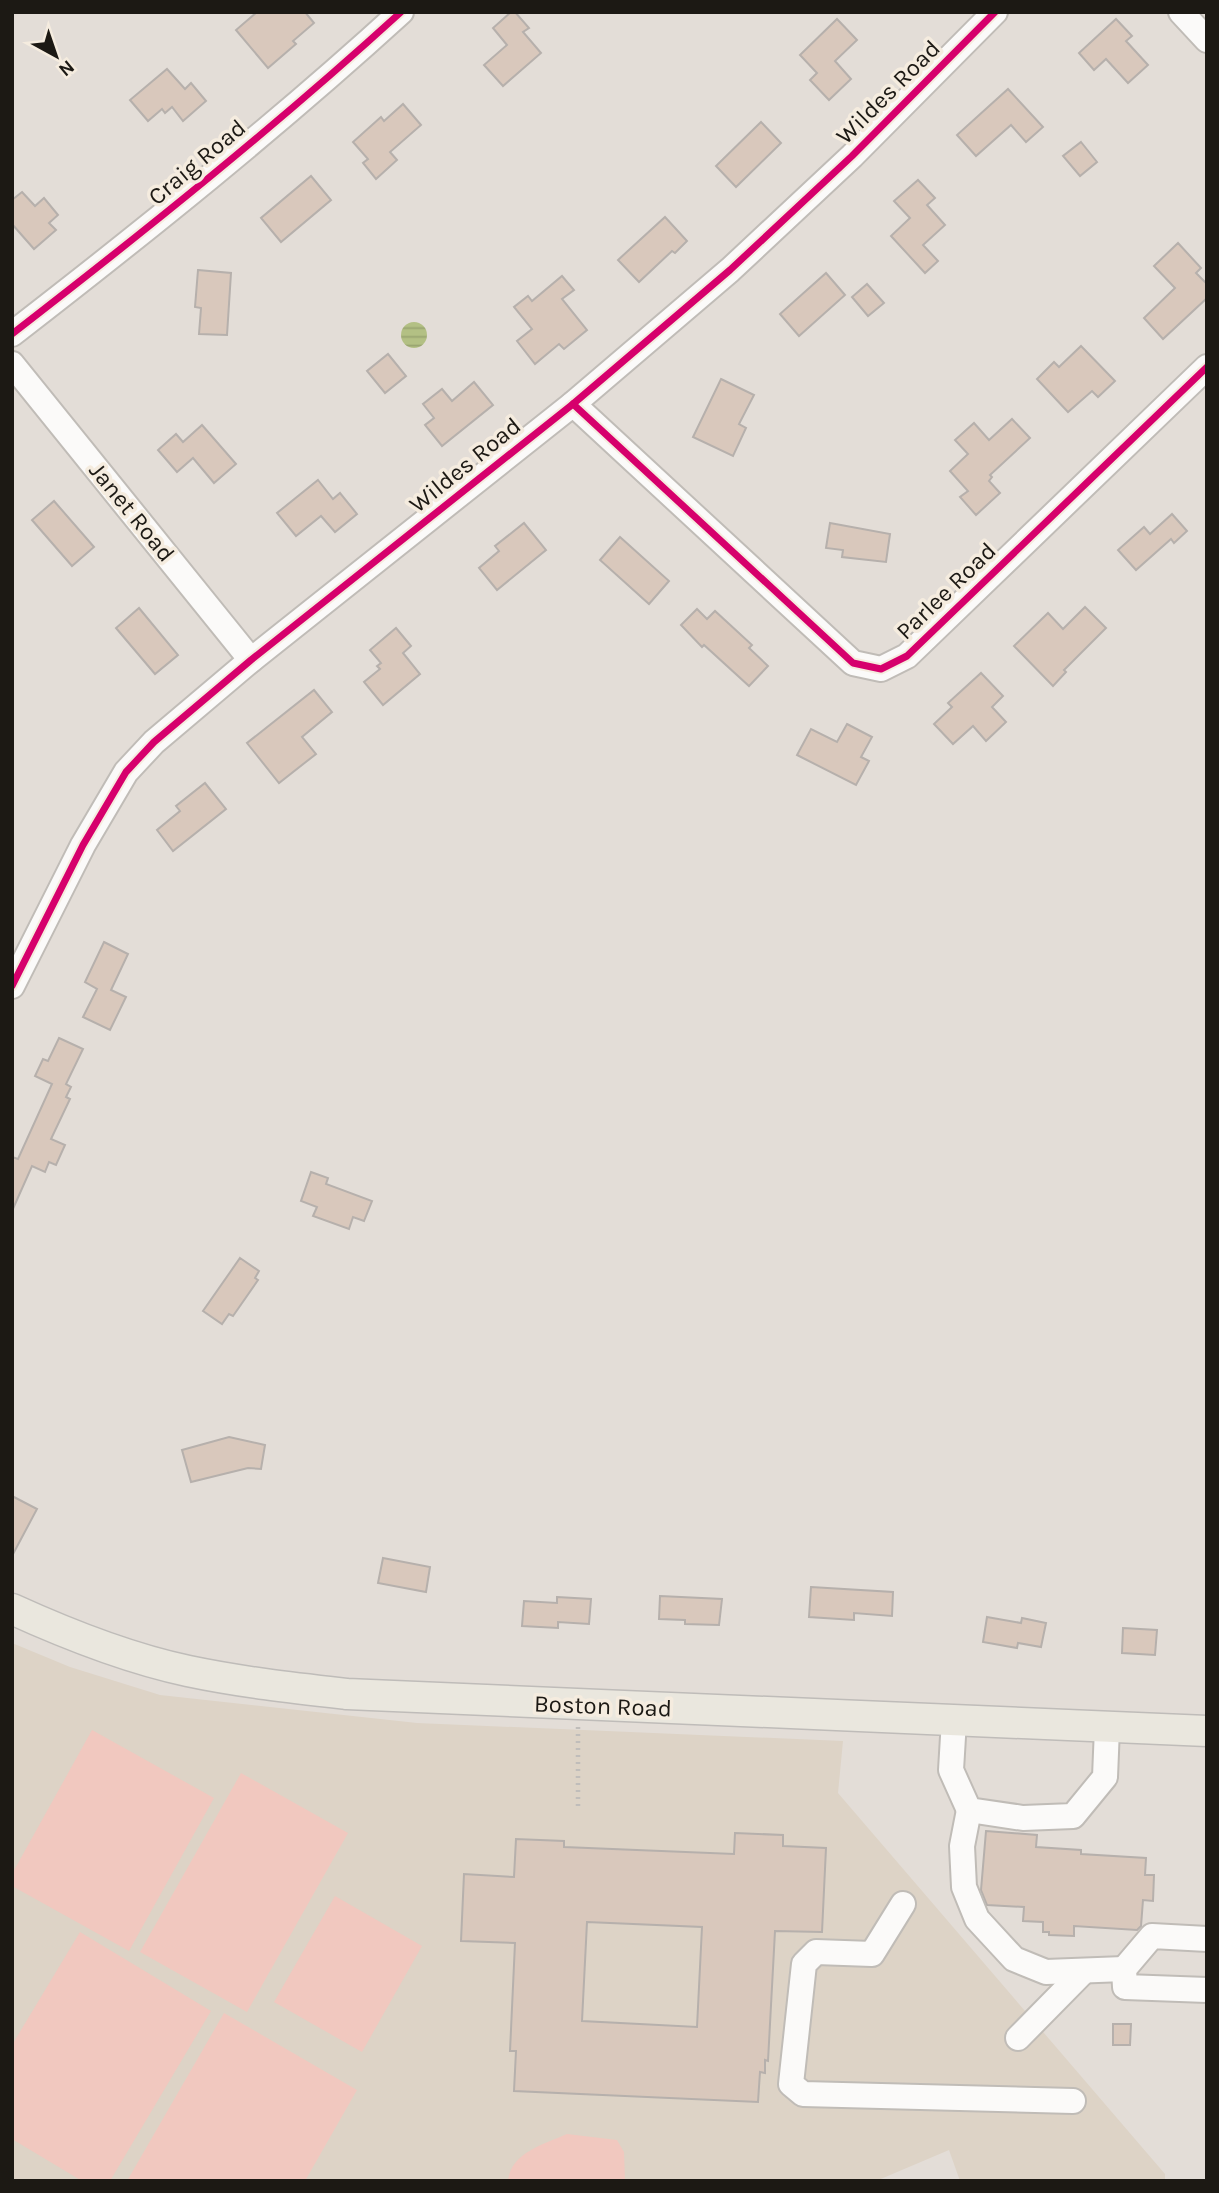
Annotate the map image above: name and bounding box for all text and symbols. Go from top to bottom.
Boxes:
north arrow [21,21,91,91]
street label: Wildes Road [830,34,946,150]
text: N [54,55,79,81]
street label: Craig Road [143,113,251,211]
street label: Wildes Road [404,412,526,518]
street label: Janet Road [83,457,181,567]
street label: Parlee Road [890,537,1002,645]
street label: Boston Road [533,1690,673,1722]

